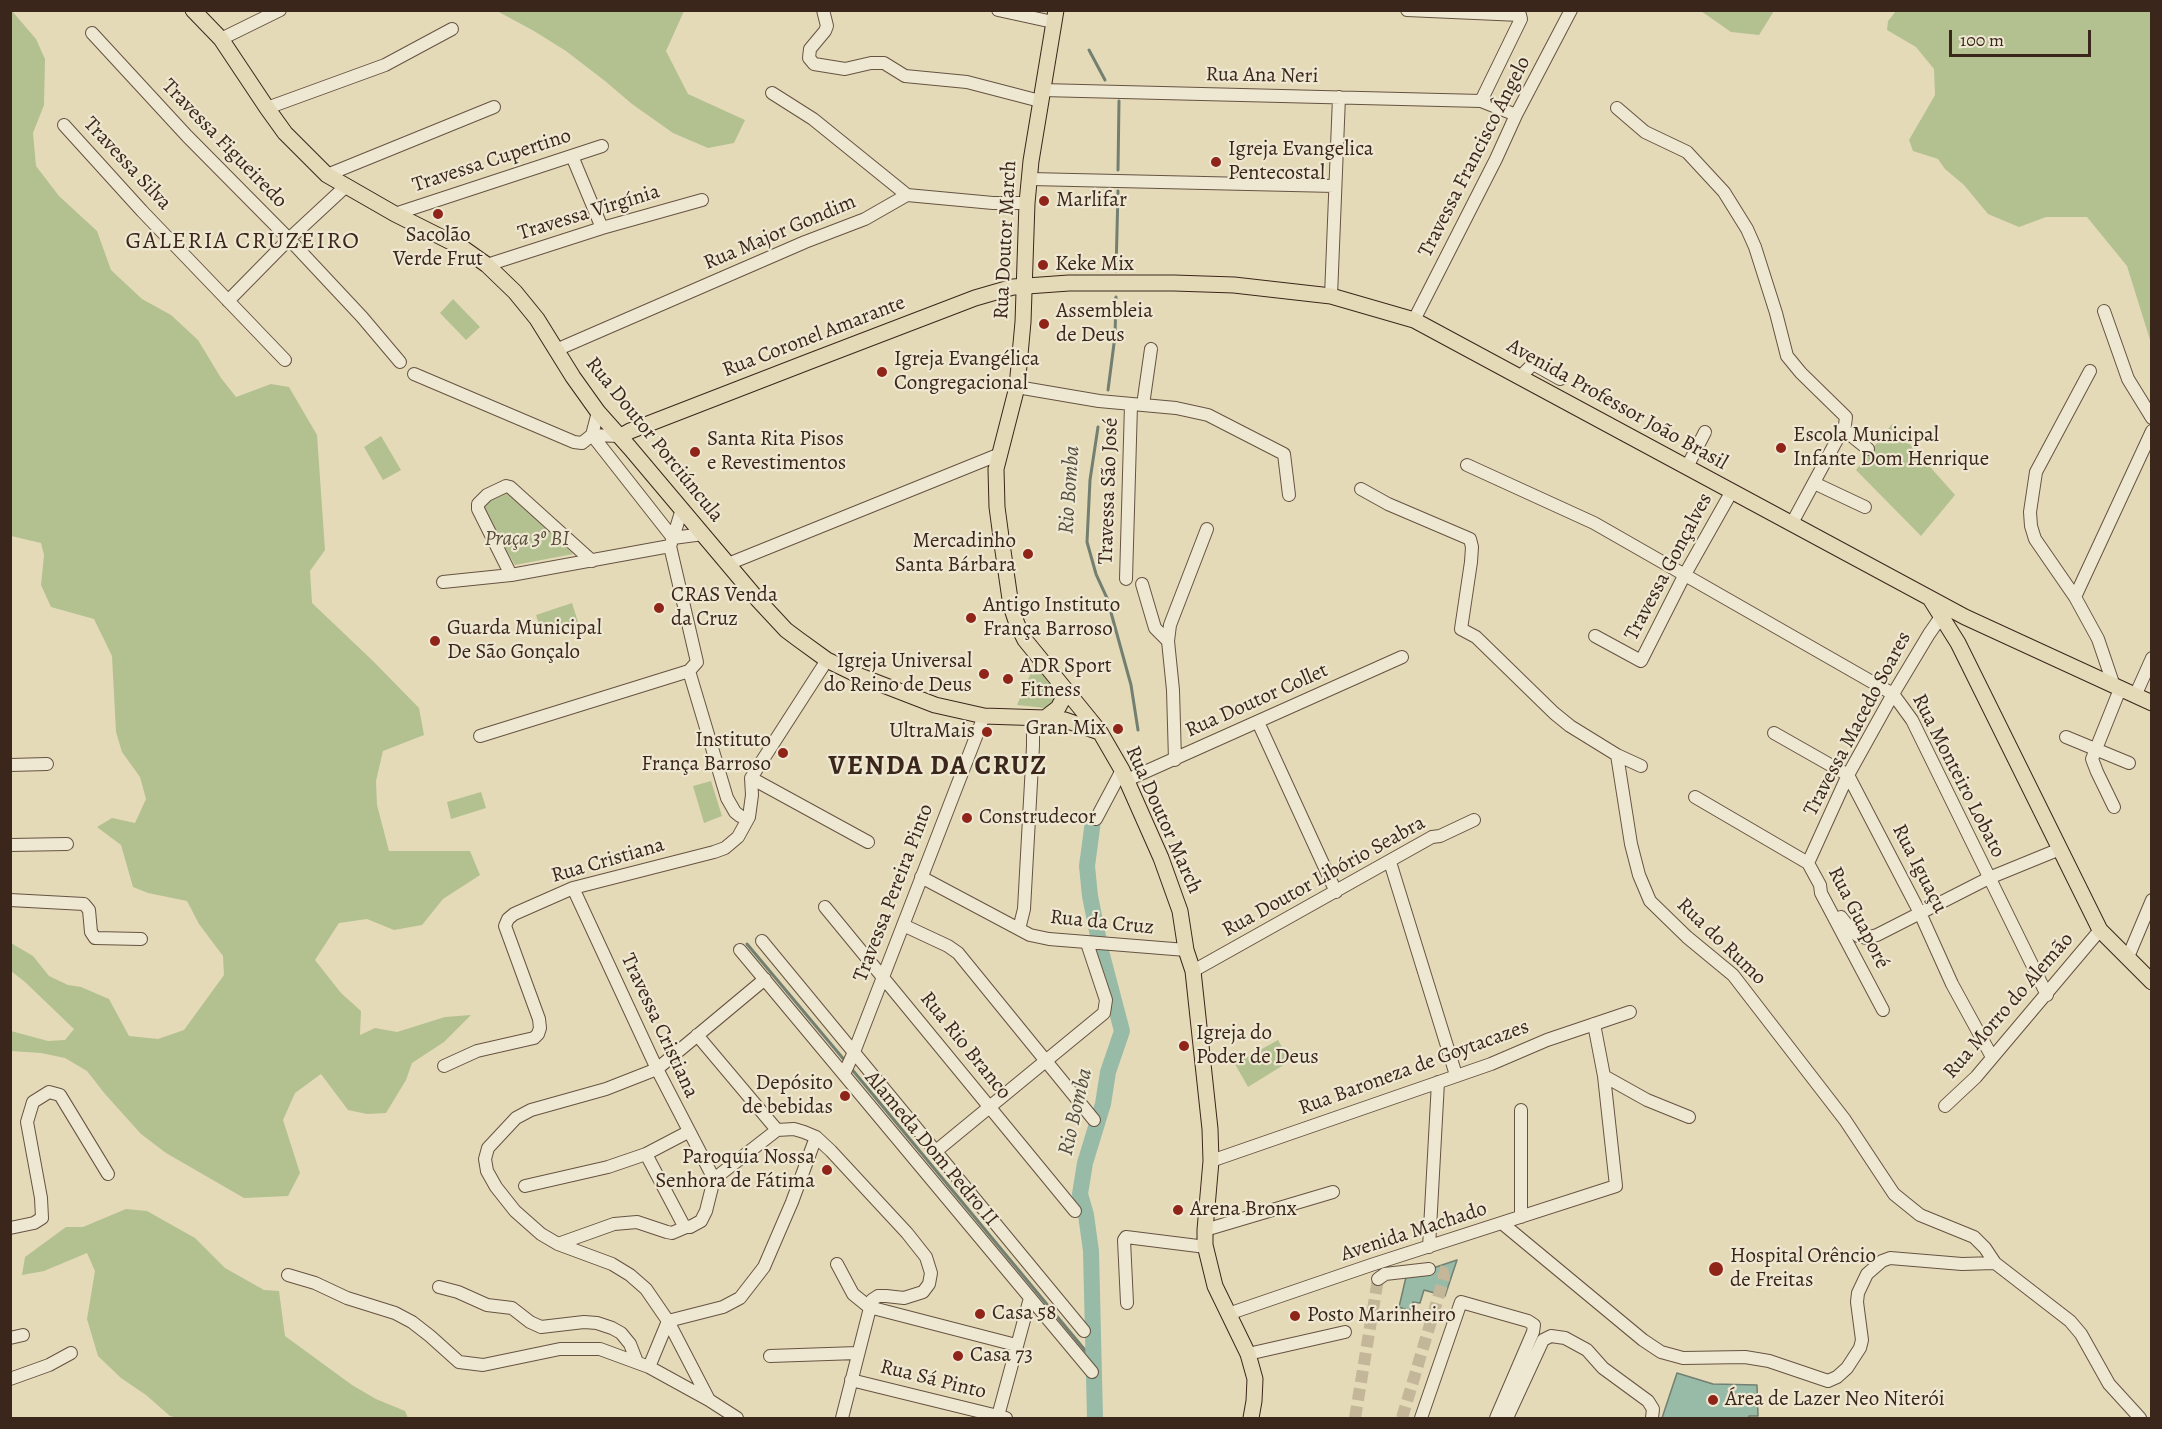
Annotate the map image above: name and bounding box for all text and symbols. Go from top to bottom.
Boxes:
scale bar [1952,18,2094,56]
text: 100 m [1960,28,2004,52]
street label: Travessa Francisco Ângelo [1413,52,1537,262]
street label: Rua Ana Neri [1205,62,1319,90]
street label: Travessa Figueiredo [156,74,292,214]
street label: Travessa Silva [78,112,176,216]
street label: Travessa Cupertino [410,123,574,199]
place label: Igreja Evangelica Pentecostal [1228,137,1374,187]
marker: Igreja Evangelica Pentecostal [1209,155,1223,169]
street label: Rua Doutor March [989,160,1023,320]
street label: Travessa Virgínia [515,179,663,247]
place label: Marlifar [1056,188,1127,214]
street label: Rua Major Gondim [700,190,860,276]
marker: Marlifar [1037,194,1051,208]
marker: Sacolão Verde Frut [431,207,445,221]
place label: Sacolão Verde Frut [393,223,483,273]
district label: GALERIA CRUZEIRO [126,228,360,256]
place label: Keke Mix [1055,252,1134,278]
marker: Keke Mix [1036,258,1050,272]
street label: Rua Coronel Amarante [719,291,909,383]
place label: Assembleia de Deus [1056,299,1153,349]
marker: Assembleia de Deus [1037,317,1051,331]
street label: Avenida Professor João Brasil [1502,334,1732,476]
place label: Igreja Evangélica Congregacional [894,347,1040,397]
street label: Rua Doutor Porciúncula [580,352,728,528]
marker: Igreja Evangélica Congregacional [875,365,889,379]
street label: Travessa São José [1094,417,1124,565]
place label: Escola Municipal Infante Dom Henrique [1793,423,1989,473]
place label: Santa Rita Pisos e Revestimentos [707,427,846,477]
marker: Escola Municipal Infante Dom Henrique [1774,441,1788,455]
marker: Santa Rita Pisos e Revestimentos [688,445,702,459]
water label: Rio Bomba [1054,445,1086,535]
street label: Travessa Gonçalves [1620,489,1718,645]
park label: Praça 3º BI [484,527,570,553]
place label: Mercadinho Santa Bárbara [895,529,1016,579]
marker: Mercadinho Santa Bárbara [1021,547,1035,561]
place label: CRAS Venda da Cruz [671,583,778,633]
place label: Antigo Instituto França Barroso [983,593,1120,643]
marker: CRAS Venda da Cruz [652,601,666,615]
marker: Antigo Instituto França Barroso [964,611,978,625]
place label: Guarda Municipal De São Gonçalo [447,616,602,666]
street label: Travessa Macedo Soares [1799,627,1917,821]
marker: Guarda Municipal De São Gonçalo [428,634,442,648]
place label: Igreja Universal do Reino de Deus [824,649,972,699]
place label: ADR Sport Fitness [1020,654,1112,704]
street label: Rua Doutor Collet [1182,658,1332,744]
marker: Igreja Universal do Reino de Deus [977,667,991,681]
marker: ADR Sport Fitness [1001,672,1015,686]
street label: Rua Monteiro Lobato [1906,690,2010,862]
place label: Gran Mix [1026,716,1106,742]
place label: UltraMais [889,719,975,745]
marker: Gran Mix [1111,722,1125,736]
marker: UltraMais [980,725,994,739]
place label: Instituto França Barroso [641,728,771,778]
street label: Rua Doutor March [1119,742,1207,898]
marker: Instituto França Barroso [776,746,790,760]
district label: VENDA DA CRUZ [829,751,1047,783]
street label: Travessa Pereira Pinto [848,801,940,985]
place label: Construdecor [979,805,1096,831]
marker: Construdecor [960,811,974,825]
street label: Rua Doutor Libório Seabra [1218,811,1430,943]
street label: Rua Iguaçu [1886,820,1952,918]
street label: Rua Cristiana [548,833,668,889]
street label: Rua Guaporé [1822,863,1894,973]
street label: Rua do Rumo [1671,893,1771,991]
street label: Rua da Cruz [1049,905,1155,941]
street label: Rua Morro do Alemão [1939,928,2079,1084]
street label: Travessa Cristiana [615,950,703,1102]
street label: Rua Rio Branco [914,987,1016,1105]
street label: Rua Baroneza de Goytacazes [1295,1015,1533,1121]
place label: Igreja do Poder de Deus [1196,1021,1319,1071]
marker: Igreja do Poder de Deus [1177,1039,1191,1053]
street label: Alameda Dom Pedro II [859,1066,1003,1232]
water label: Rio Bomba [1053,1066,1099,1158]
place label: Depósito de bebidas [742,1071,833,1121]
marker: Depósito de bebidas [838,1089,852,1103]
place label: Paroquia Nossa Senhora de Fátima [655,1145,815,1195]
marker: Paroquia Nossa Senhora de Fátima [820,1163,834,1177]
place label: Arena Bronx [1190,1197,1297,1223]
street label: Avenida Machado [1338,1197,1490,1267]
marker: Arena Bronx [1171,1203,1185,1217]
place label: Hospital Orêncio de Freitas [1730,1244,1876,1294]
marker: Hospital Orêncio de Freitas [1707,1260,1725,1278]
place label: Casa 58 [992,1301,1057,1327]
place label: Posto Marinheiro [1307,1303,1456,1329]
marker: Casa 58 [973,1307,987,1321]
marker: Posto Marinheiro [1288,1309,1302,1323]
place label: Casa 73 [970,1343,1033,1369]
marker: Casa 73 [951,1349,965,1363]
street label: Rua Sá Pinto [877,1355,989,1405]
place label: Área de Lazer Neo Niterói [1725,1387,1945,1413]
marker: Área de Lazer Neo Niterói [1706,1393,1720,1407]

